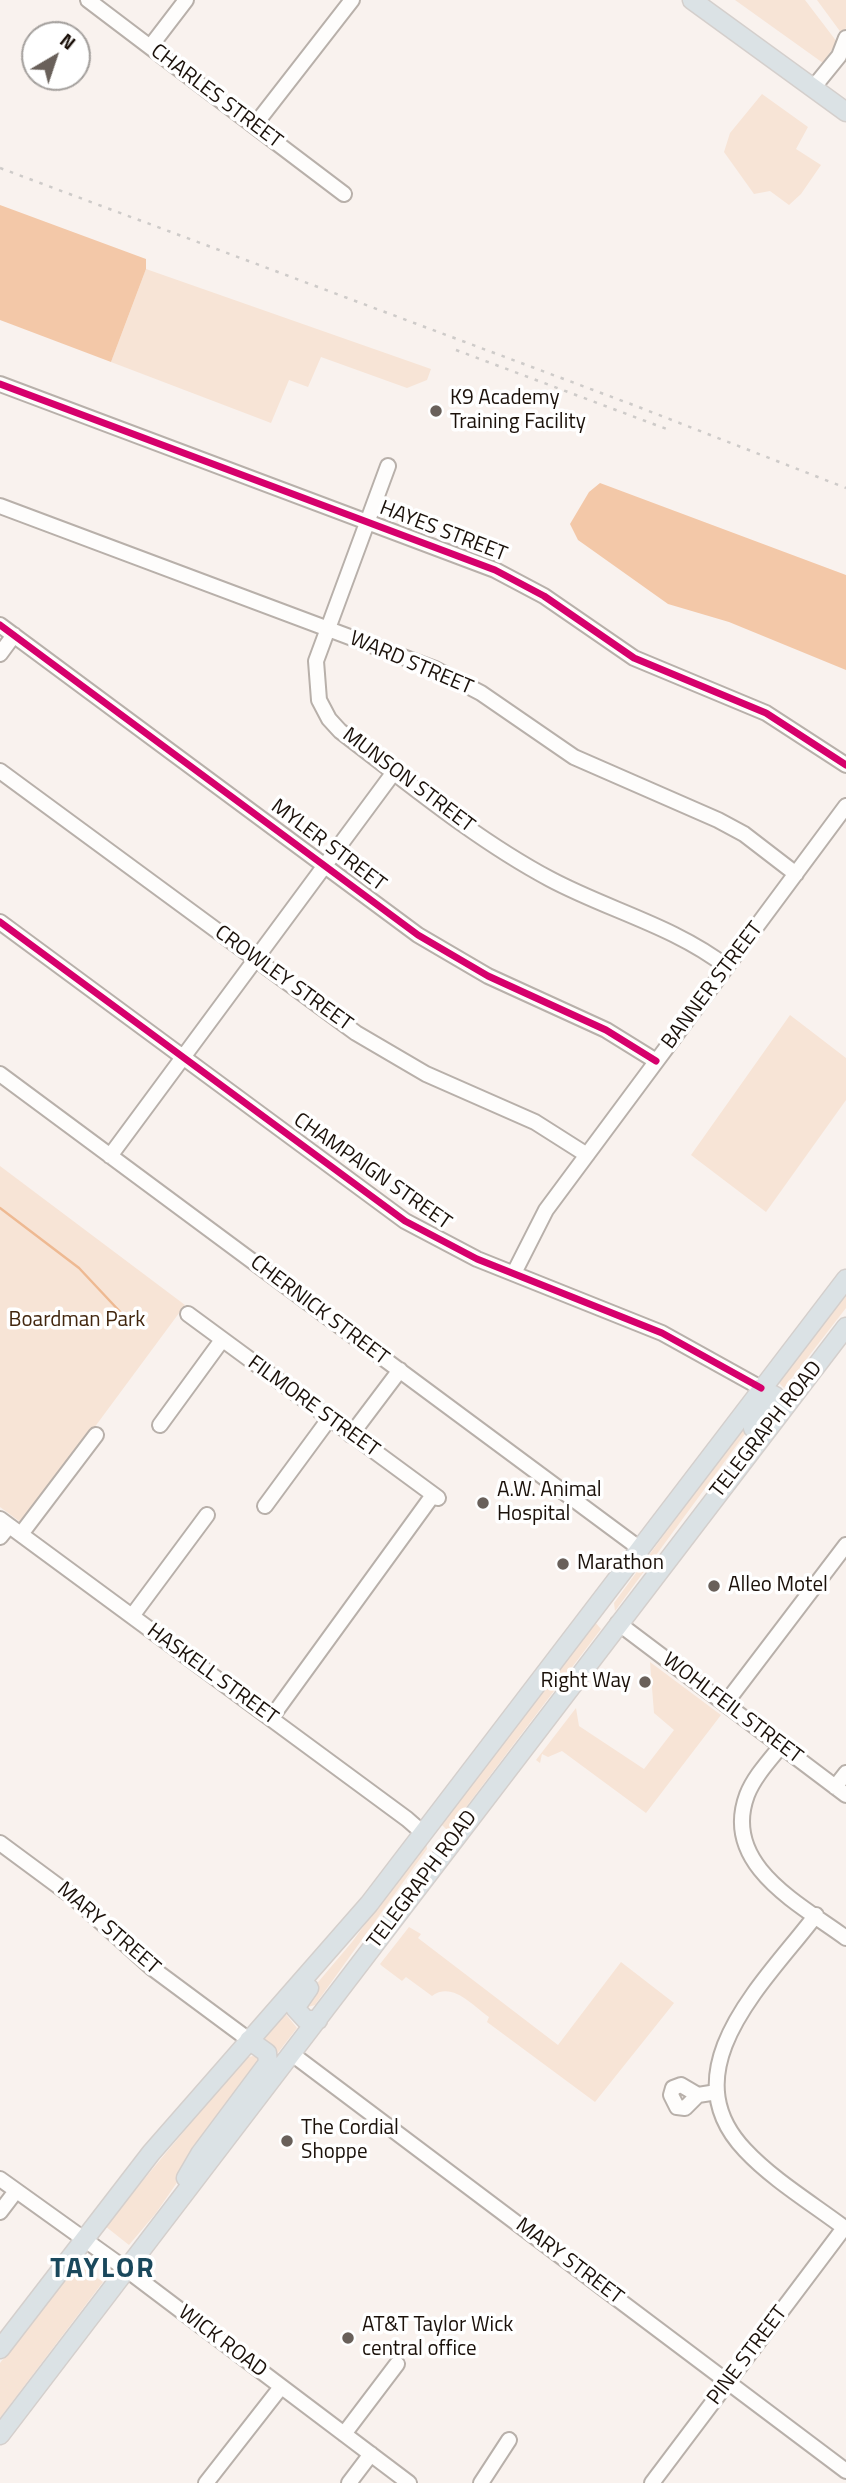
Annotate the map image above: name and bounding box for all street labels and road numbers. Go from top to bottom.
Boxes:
street label: CHARLES STREET [145,39,287,155]
street label: HAYES STREET [376,496,510,568]
street label: WARD STREET [346,627,476,701]
street label: MUNSON STREET [337,723,479,839]
street label: MYLER STREET [265,794,391,898]
street label: BANNER STREET [657,918,769,1054]
street label: CROWLEY STREET [209,921,357,1037]
street label: CHAMPAIGN STREET [288,1108,456,1236]
street label: CHERNICK STREET [245,1251,393,1371]
street label: FILMORE STREET [242,1351,384,1463]
street label: TELEGRAPH ROAD [706,1357,828,1503]
street label: HASKELL STREET [142,1619,282,1731]
street label: WOHLFEIL STREET [657,1648,807,1770]
street label: TELEGRAPH ROAD [363,1806,483,1954]
street label: MARY STREET [51,1877,165,1981]
street label: MARY STREET [510,2213,628,2311]
street label: WICK ROAD [173,2301,271,2383]
street label: PINE STREET [703,2301,793,2411]

